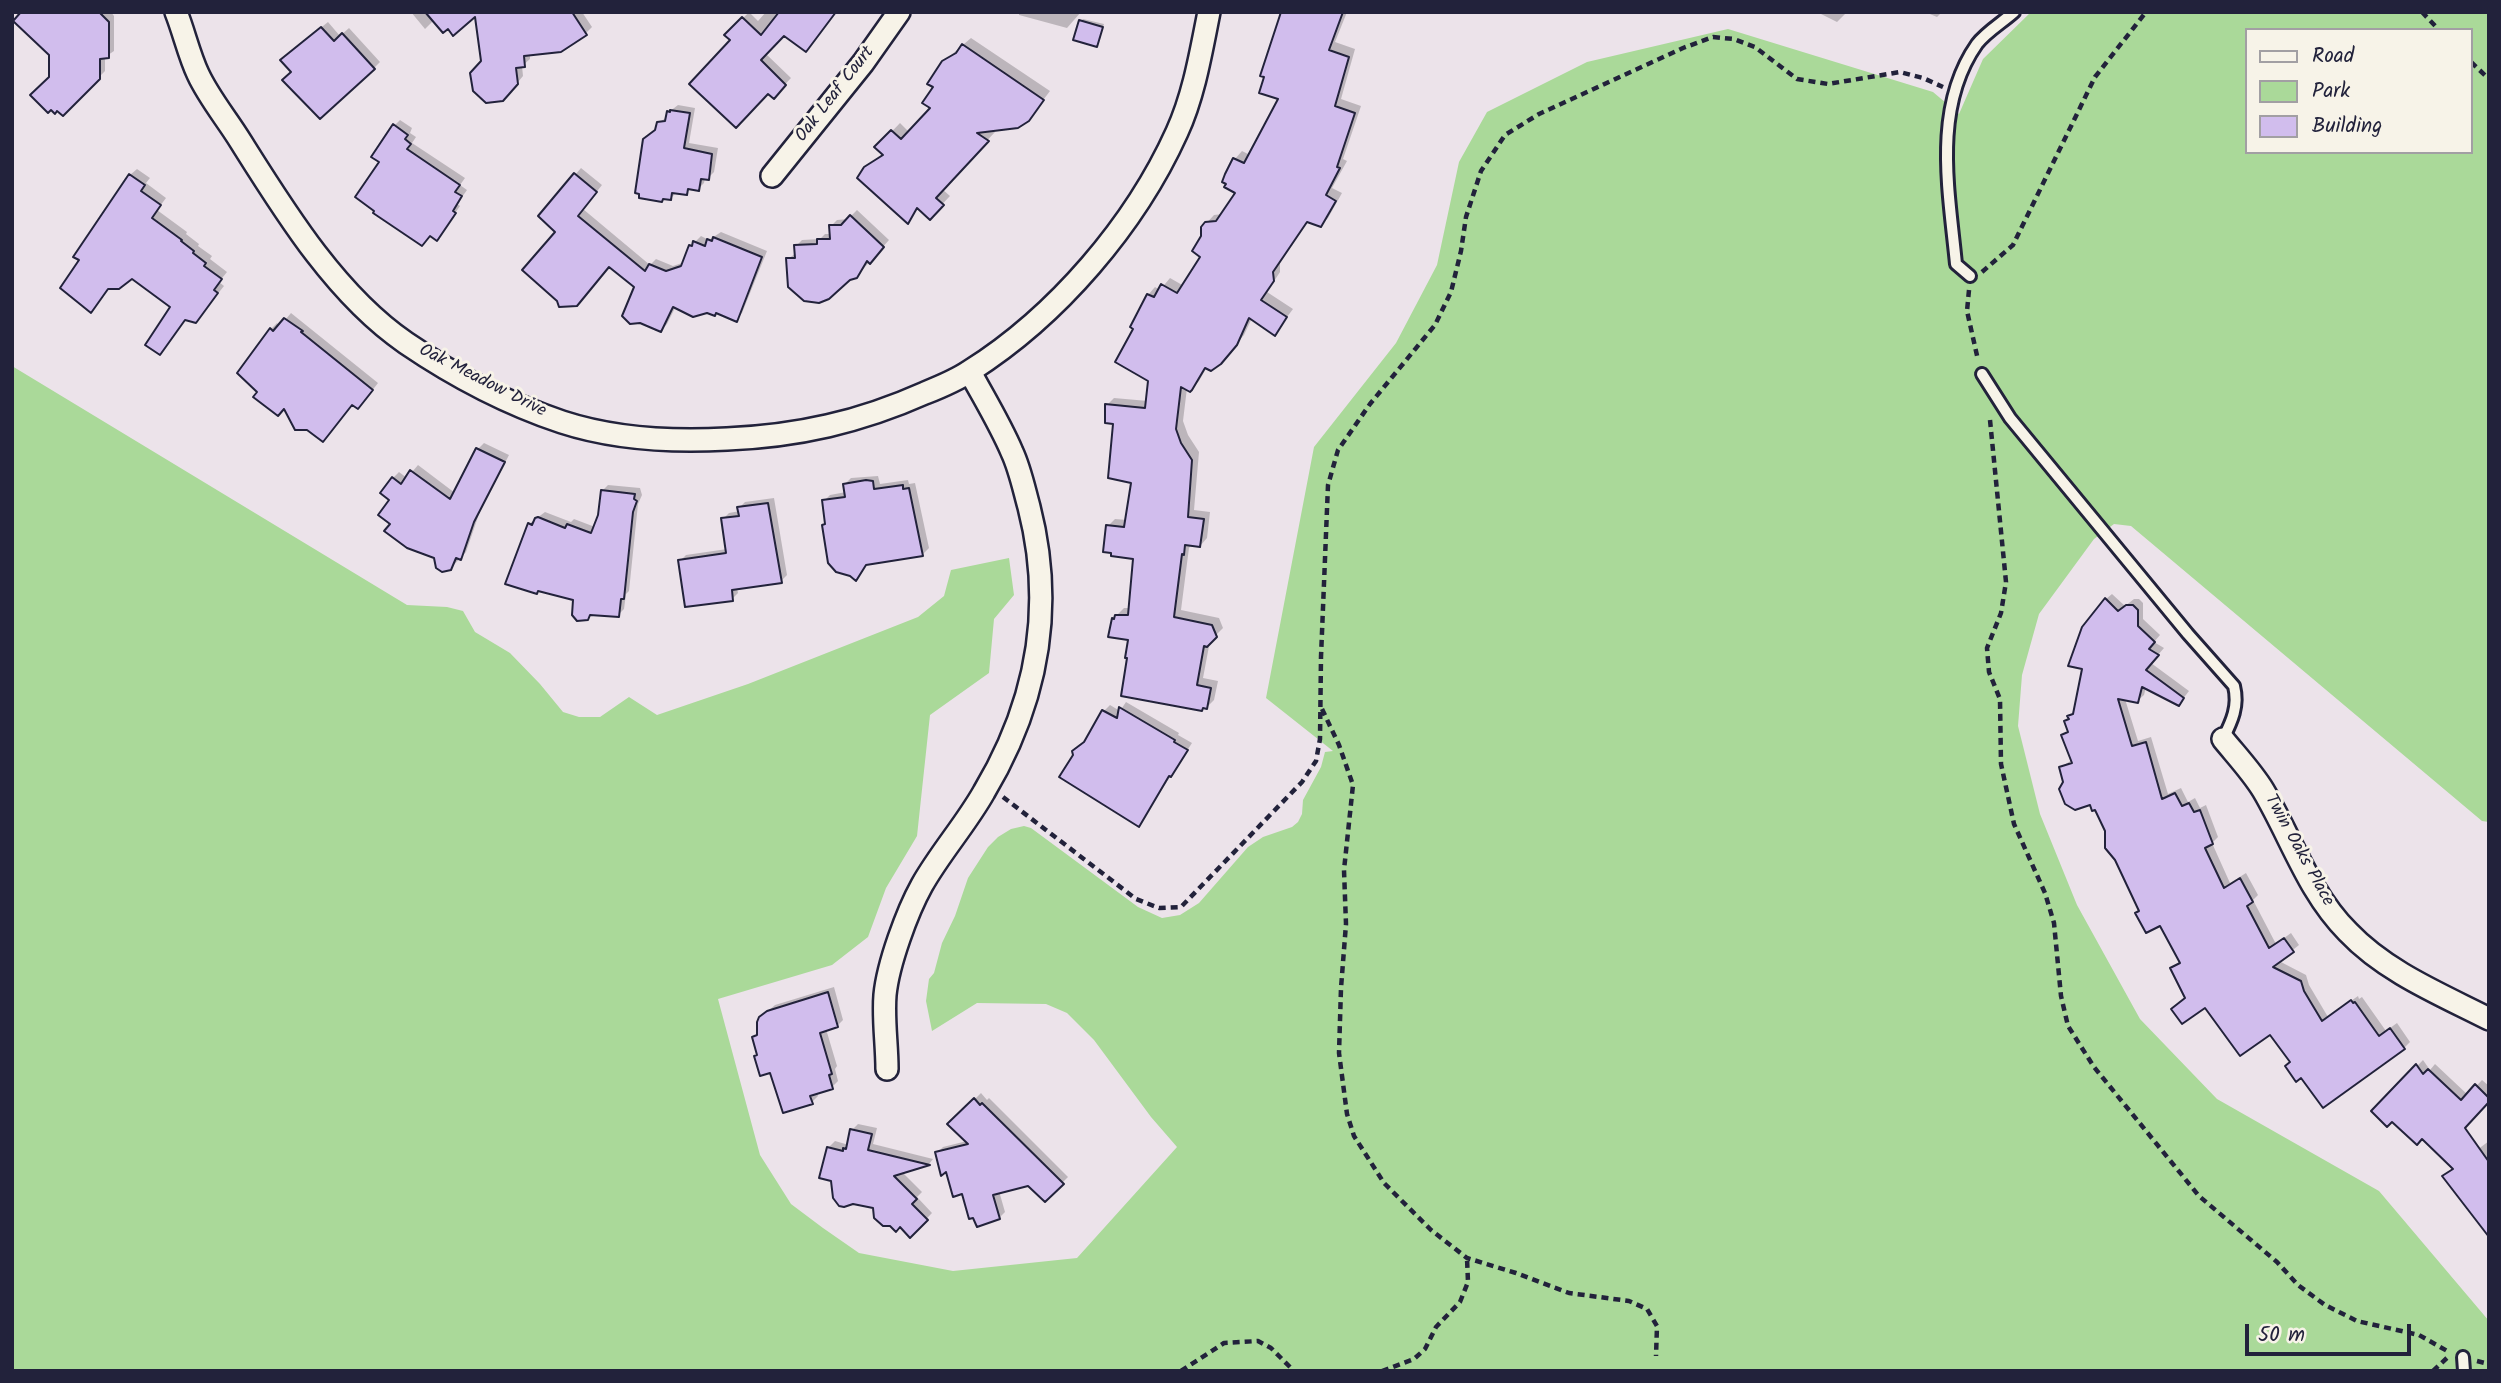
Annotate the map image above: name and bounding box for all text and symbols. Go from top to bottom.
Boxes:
legend [2246,28,2473,154]
text: Road [2312,40,2354,73]
street label: Oak Leaf Court [792,43,880,147]
text: Park [2312,75,2350,108]
text: Building [2312,110,2382,143]
street label: Oak Meadow Drive [415,341,549,423]
street label: Twin Oaks Place [2258,791,2338,911]
scale bar [2249,1310,2415,1354]
text: 50 m [2258,1319,2305,1352]

